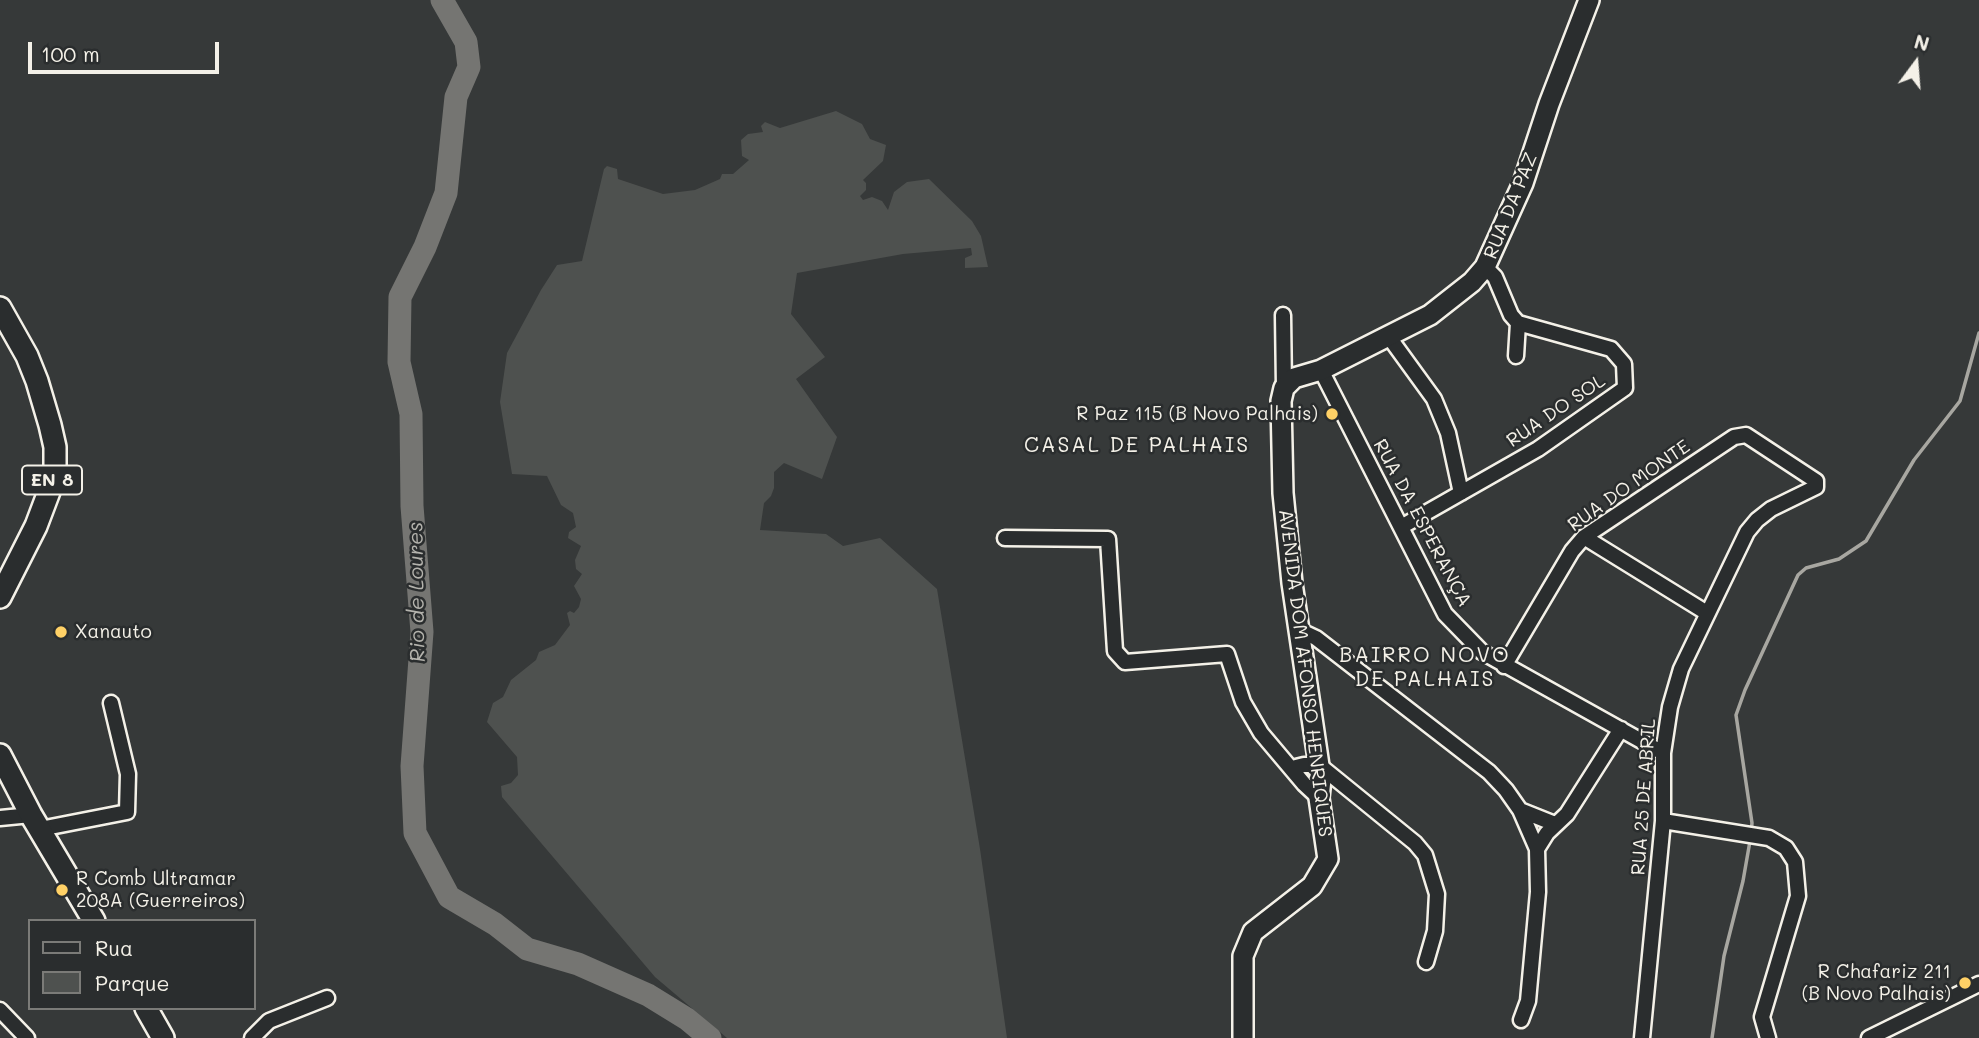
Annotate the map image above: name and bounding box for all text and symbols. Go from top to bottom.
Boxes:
scale bar [32,28,222,72]
north arrow [1881,28,1951,98]
text: N [1912,28,1932,56]
text: 100 m [41,40,100,67]
street label: RUA DA PAZ [1479,150,1543,262]
street label: RUA DO SOL [1502,370,1610,452]
place label: R Paz 115 (B Novo Palhais) [1076,403,1318,425]
marker: R Paz 115 (B Novo Palhais) [1324,406,1340,422]
district label: CASAL DE PALHAIS [1026,433,1248,459]
street label: RUA DA ESPERANÇA [1368,435,1476,611]
street label: RUA DO MONTE [1564,435,1694,537]
road number: EN 8 [22,466,82,494]
street label: AVENIDA DOM AFONSO HENRIQUES [1274,508,1336,838]
water label: Rio de Loures [403,521,431,663]
place label: Xanauto [75,621,152,643]
marker: Xanauto [53,624,69,640]
district label: BAIRRO NOVO DE PALHAIS [1341,643,1509,693]
street label: RUA 25 DE ABRIL [1627,718,1661,876]
place label: R Comb Ultramar 208A (Guerreiros) [76,868,245,912]
marker: R Comb Ultramar 208A (Guerreiros) [54,882,70,898]
legend [28,919,256,1010]
text: Rua [95,934,133,961]
place label: R Chafariz 211 (B Novo Palhais) [1802,961,1951,1005]
text: Parque [95,969,169,996]
marker: R Chafariz 211 (B Novo Palhais) [1957,975,1973,991]

